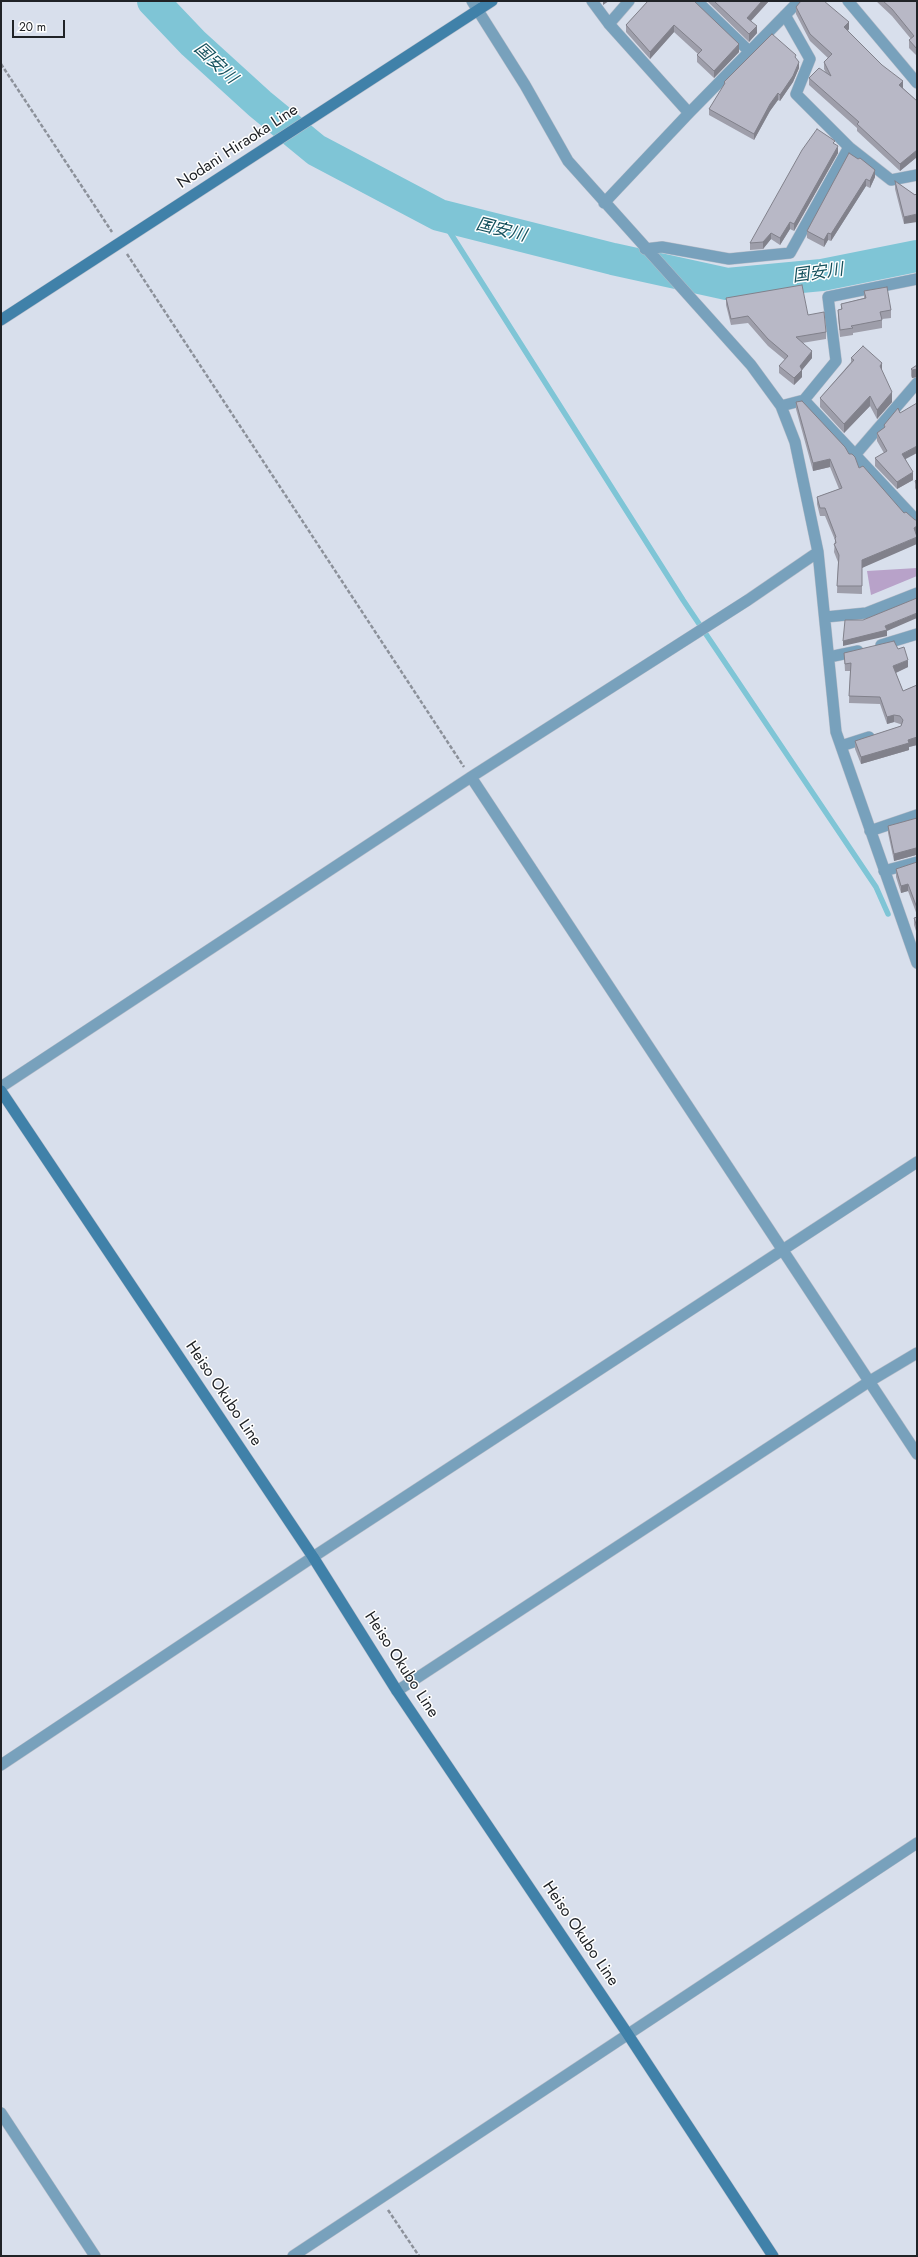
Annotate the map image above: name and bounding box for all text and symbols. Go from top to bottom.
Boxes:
scale bar [14,12,67,38]
text: 20 m [19,18,46,36]
water label: 国安川 [189,39,241,89]
street label: Nodani Hiraoka Line [174,101,302,193]
water label: 国安川 [474,215,528,247]
water label: 国安川 [791,260,845,288]
street label: Heiso Okubo Line [181,1338,265,1450]
street label: Heiso Okubo Line [360,1608,442,1722]
street label: Heiso Okubo Line [538,1878,622,1990]

